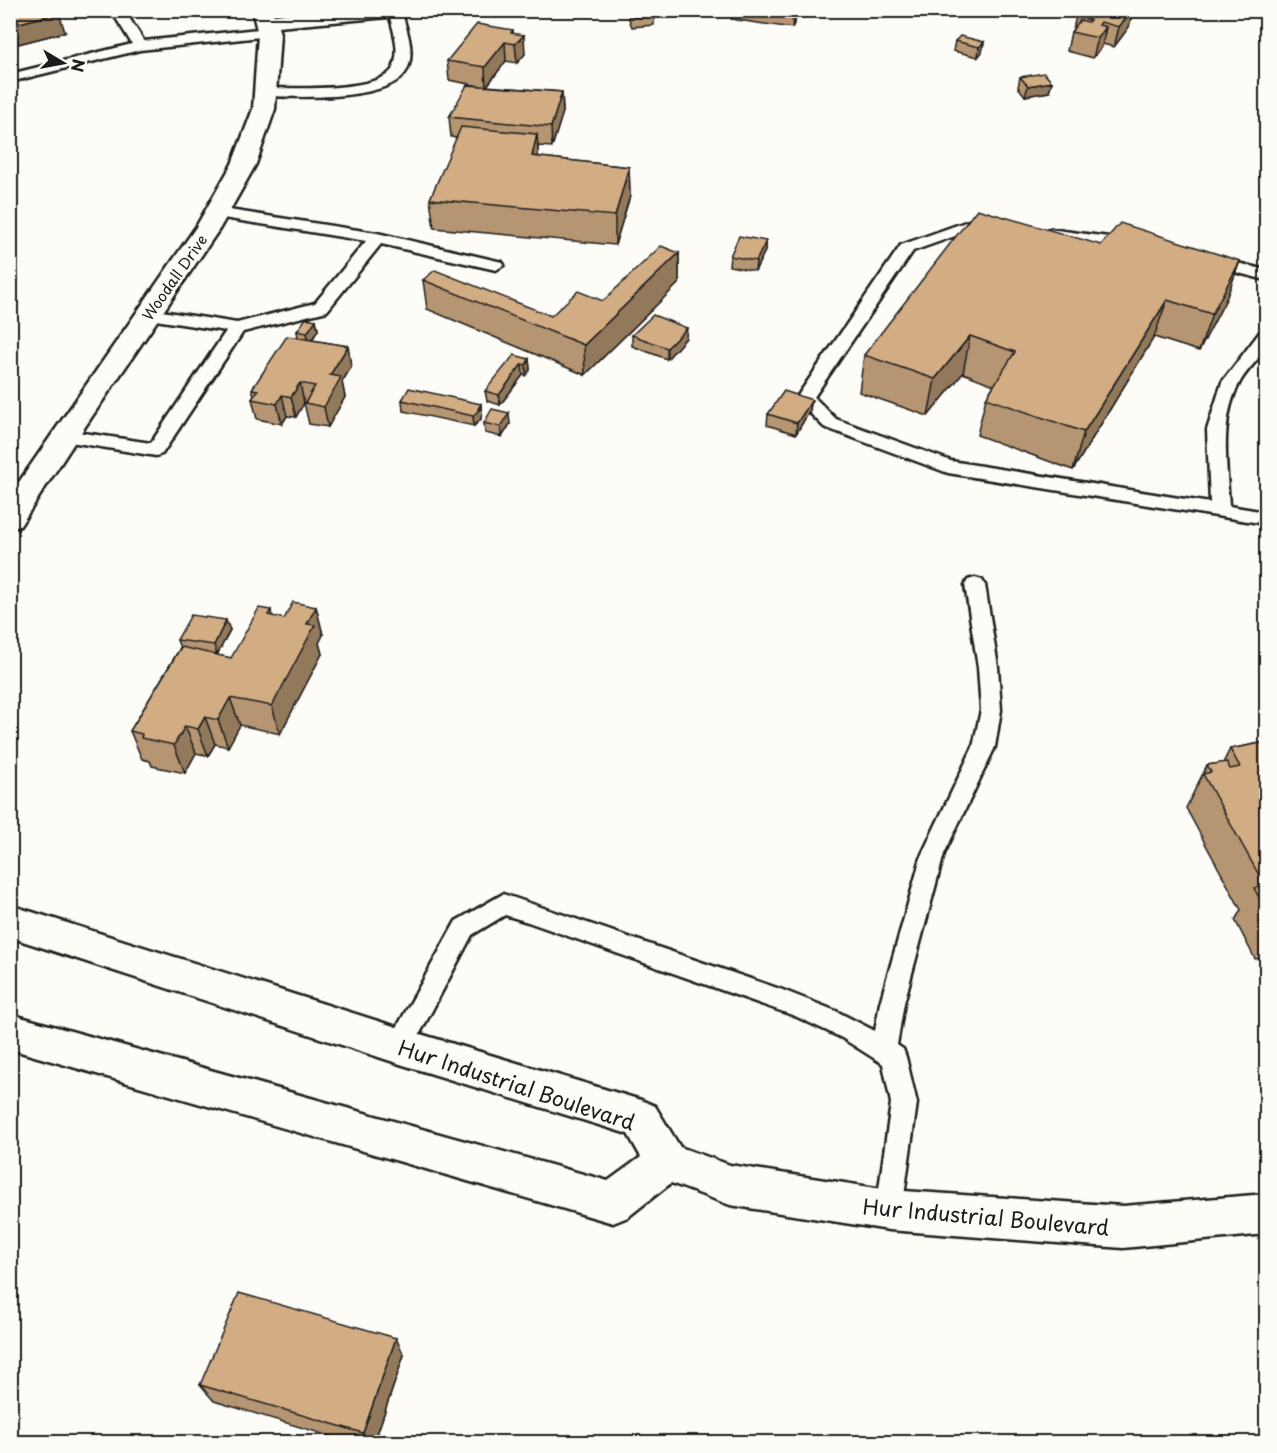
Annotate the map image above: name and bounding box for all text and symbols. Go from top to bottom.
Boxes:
north arrow [33,33,93,93]
text: N [66,57,92,74]
street label: Woodall Drive [136,229,212,325]
street label: Hur Industrial Boulevard [394,1031,640,1137]
street label: Hur Industrial Boulevard [861,1189,1111,1243]

